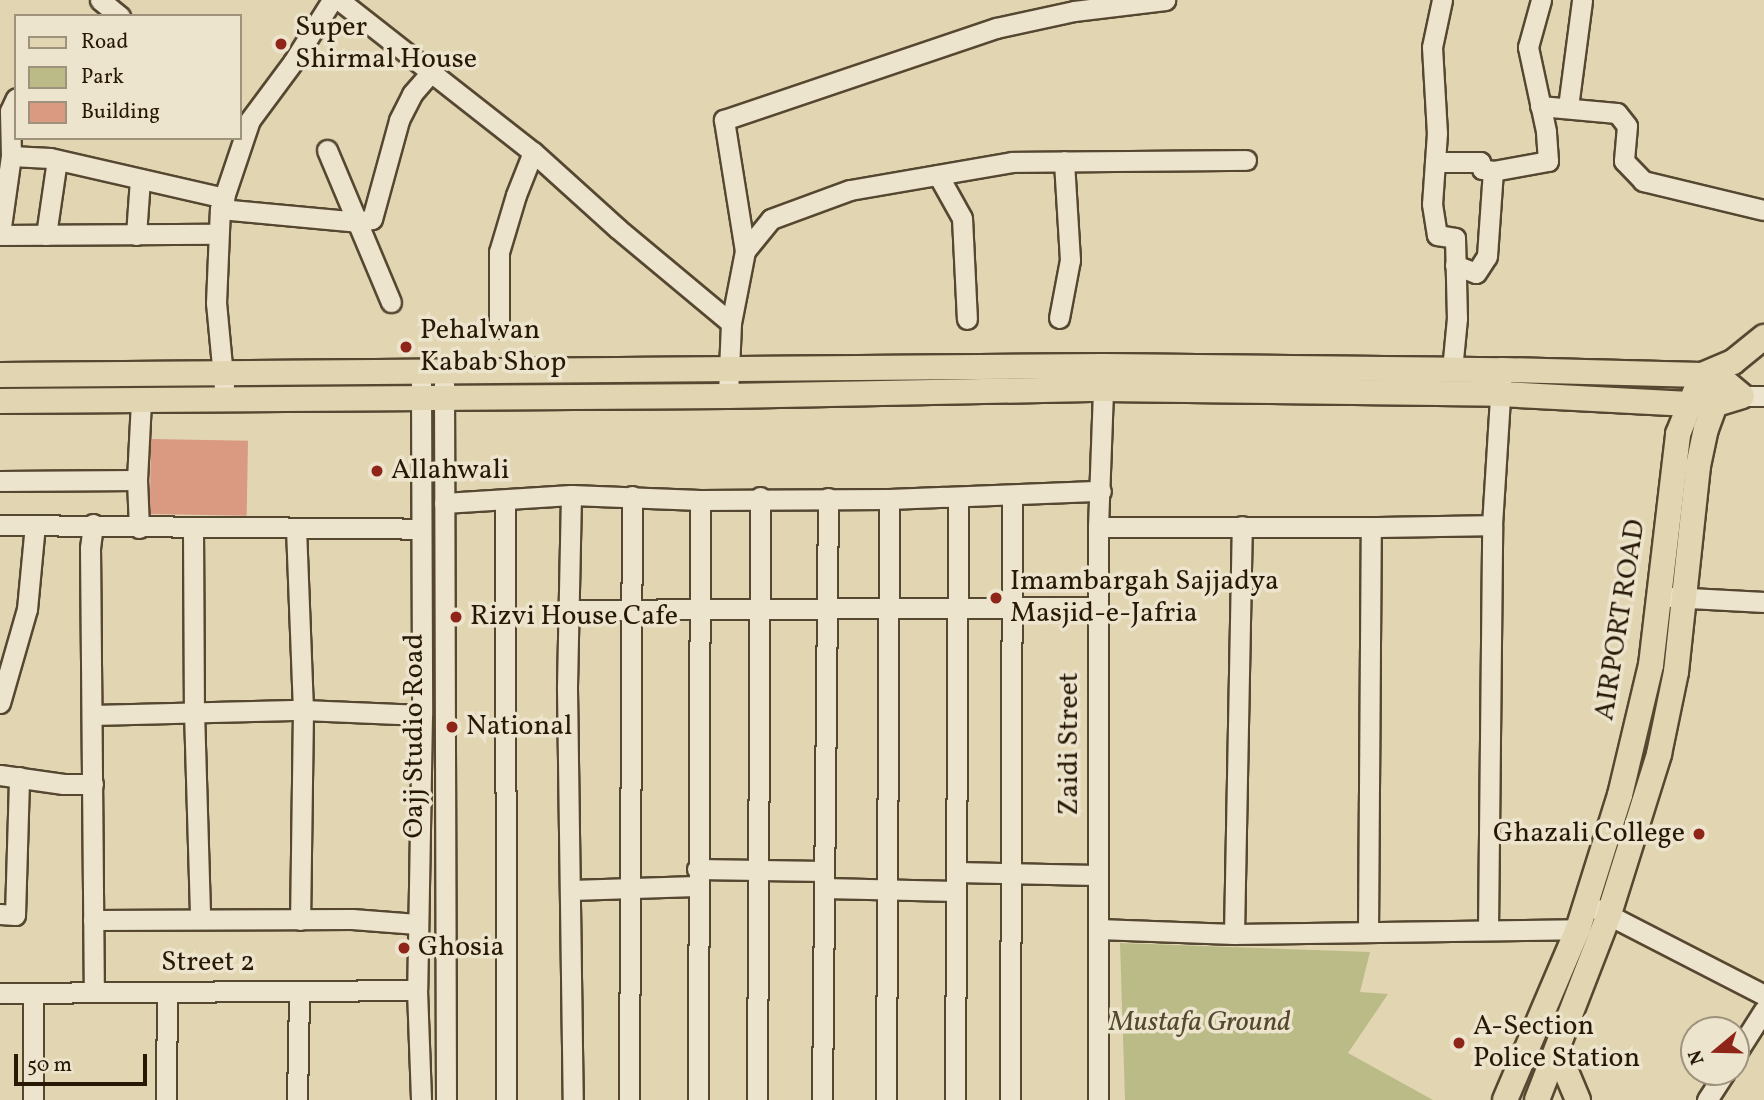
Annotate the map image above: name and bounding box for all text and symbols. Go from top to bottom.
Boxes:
place label: Super Shirmal House [295,11,477,77]
legend [14,14,242,140]
text: Road [81,28,128,57]
marker: Super Shirmal House [273,36,289,52]
text: Park [81,63,124,92]
text: Building [81,98,160,127]
place label: Pehalwan Kabab Shop [420,314,566,380]
marker: Pehalwan Kabab Shop [398,339,414,355]
place label: Allahwali [391,454,509,488]
marker: Allahwali [369,463,385,479]
street label: AIRPORT ROAD [1588,517,1654,723]
place label: Imambargah Sajjadya Masjid-e-Jafria [1010,565,1279,631]
marker: Imambargah Sajjadya Masjid-e-Jafria [988,590,1004,606]
place label: Rizvi House Cafe [470,600,678,634]
marker: Rizvi House Cafe [448,609,464,625]
street label: Oajj Studio Road [398,634,432,838]
street label: Zaidi Street [1053,672,1087,816]
place label: National [466,710,572,744]
marker: National [444,719,460,735]
place label: Ghazali College [1493,817,1685,851]
marker: Ghazali College [1691,826,1707,842]
place label: Ghosia [418,931,504,965]
marker: Ghosia [396,940,412,956]
street label: Street 2 [161,946,255,980]
park label: Mustafa Ground [1109,1006,1291,1040]
place label: A-Section Police Station [1473,1010,1640,1076]
north arrow [1680,1016,1750,1086]
marker: A-Section Police Station [1451,1035,1467,1051]
scale bar [18,1040,150,1084]
text: N [1683,1046,1712,1068]
text: 50 m [27,1051,72,1080]

